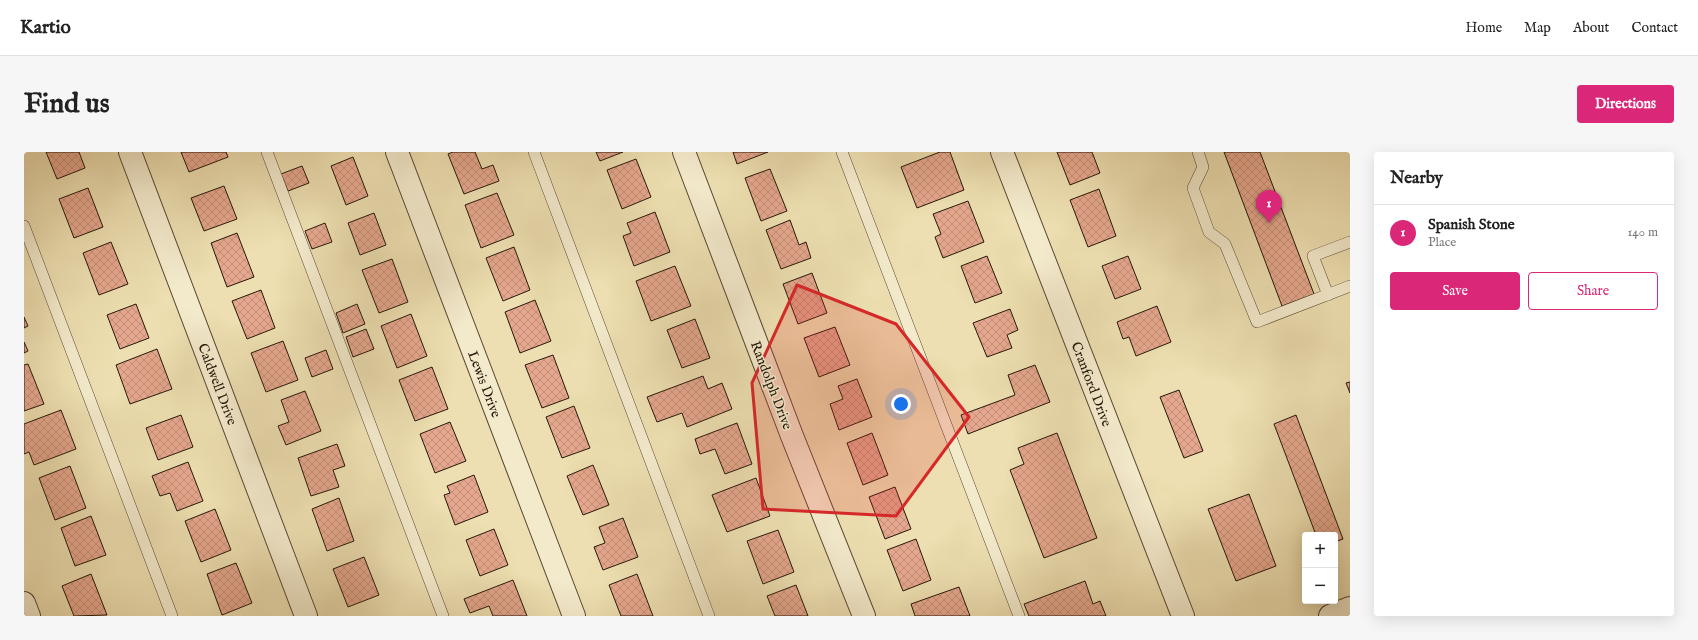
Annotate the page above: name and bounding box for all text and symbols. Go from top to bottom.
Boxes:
text: Kartio [20,16,71,40]
text: Home [1466,19,1502,37]
text: Map [1524,19,1551,37]
text: About [1573,19,1609,37]
text: Contact [1631,19,1678,37]
button: Directions [1577,85,1674,123]
text: Find us [24,87,110,122]
text: Nearby [1390,168,1443,189]
pin: 1 [1256,190,1282,223]
text: Spanish Stone [1428,215,1515,234]
text: 1 [1401,224,1405,241]
text: 140 m [1628,224,1658,241]
text: Place [1428,234,1456,251]
button: Save [1390,272,1520,310]
button: Share [1528,272,1658,310]
street label: Randolph Drive [746,338,796,433]
street label: Cranford Drive [1067,339,1116,430]
street label: Caldwell Drive [193,341,241,428]
street label: Lewis Drive [463,348,505,421]
your location [891,394,911,414]
map controls [1302,532,1338,604]
button: + [1302,532,1338,568]
button: − [1302,568,1338,604]

